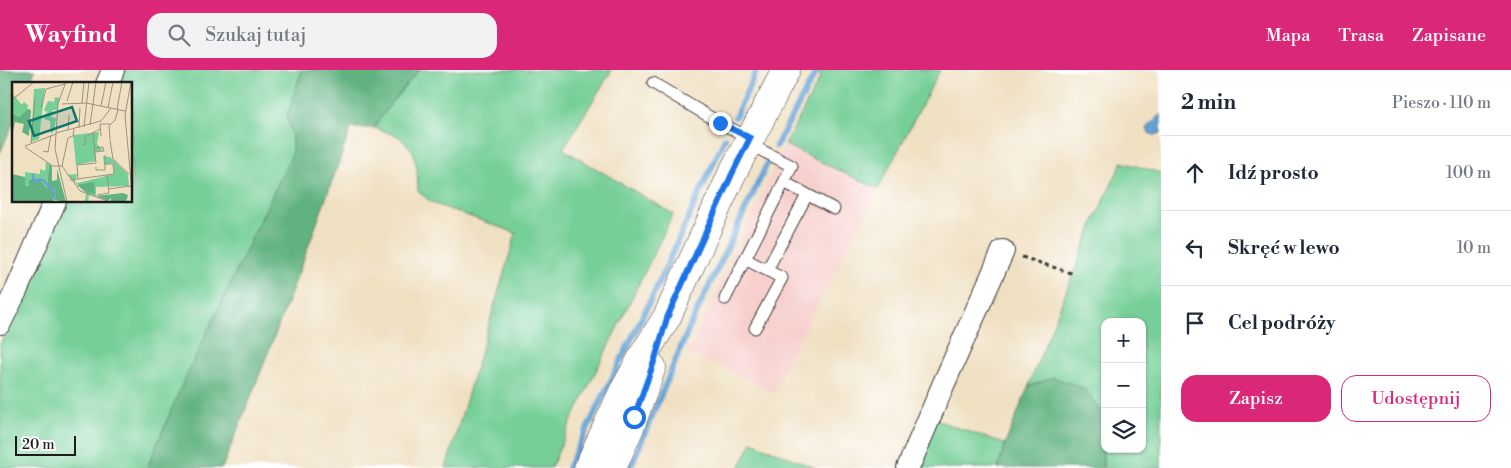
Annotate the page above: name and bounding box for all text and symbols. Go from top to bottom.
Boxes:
search box [147,13,497,58]
text: Wayfind [25,20,117,50]
icon: search [165,21,193,49]
text: Szukaj tutaj [205,23,307,47]
text: Mapa [1266,24,1310,47]
text: Trasa [1338,24,1384,47]
text: Zapisane [1412,24,1486,47]
inset map [12,82,132,202]
text: 2 min [1181,90,1236,116]
text: Pieszo · 110 m [1392,93,1491,113]
route end [709,112,732,135]
icon: ahead [1181,159,1209,187]
text: Idź prosto [1228,161,1319,185]
text: 100 m [1446,163,1491,183]
icon: left [1181,234,1209,262]
text: Skręć w lewo [1228,236,1340,260]
text: 10 m [1457,238,1491,258]
icon: arrive [1181,309,1209,337]
text: Cel podróży [1228,311,1335,335]
map controls [1101,318,1146,453]
button: + [1101,318,1146,363]
button: − [1101,363,1146,408]
button: Zapisz [1181,375,1331,422]
button: Udostępnij [1341,375,1491,422]
route start [623,406,646,429]
button: layers [1101,408,1146,453]
scale bar [15,433,76,456]
text: 20 m [22,436,54,454]

